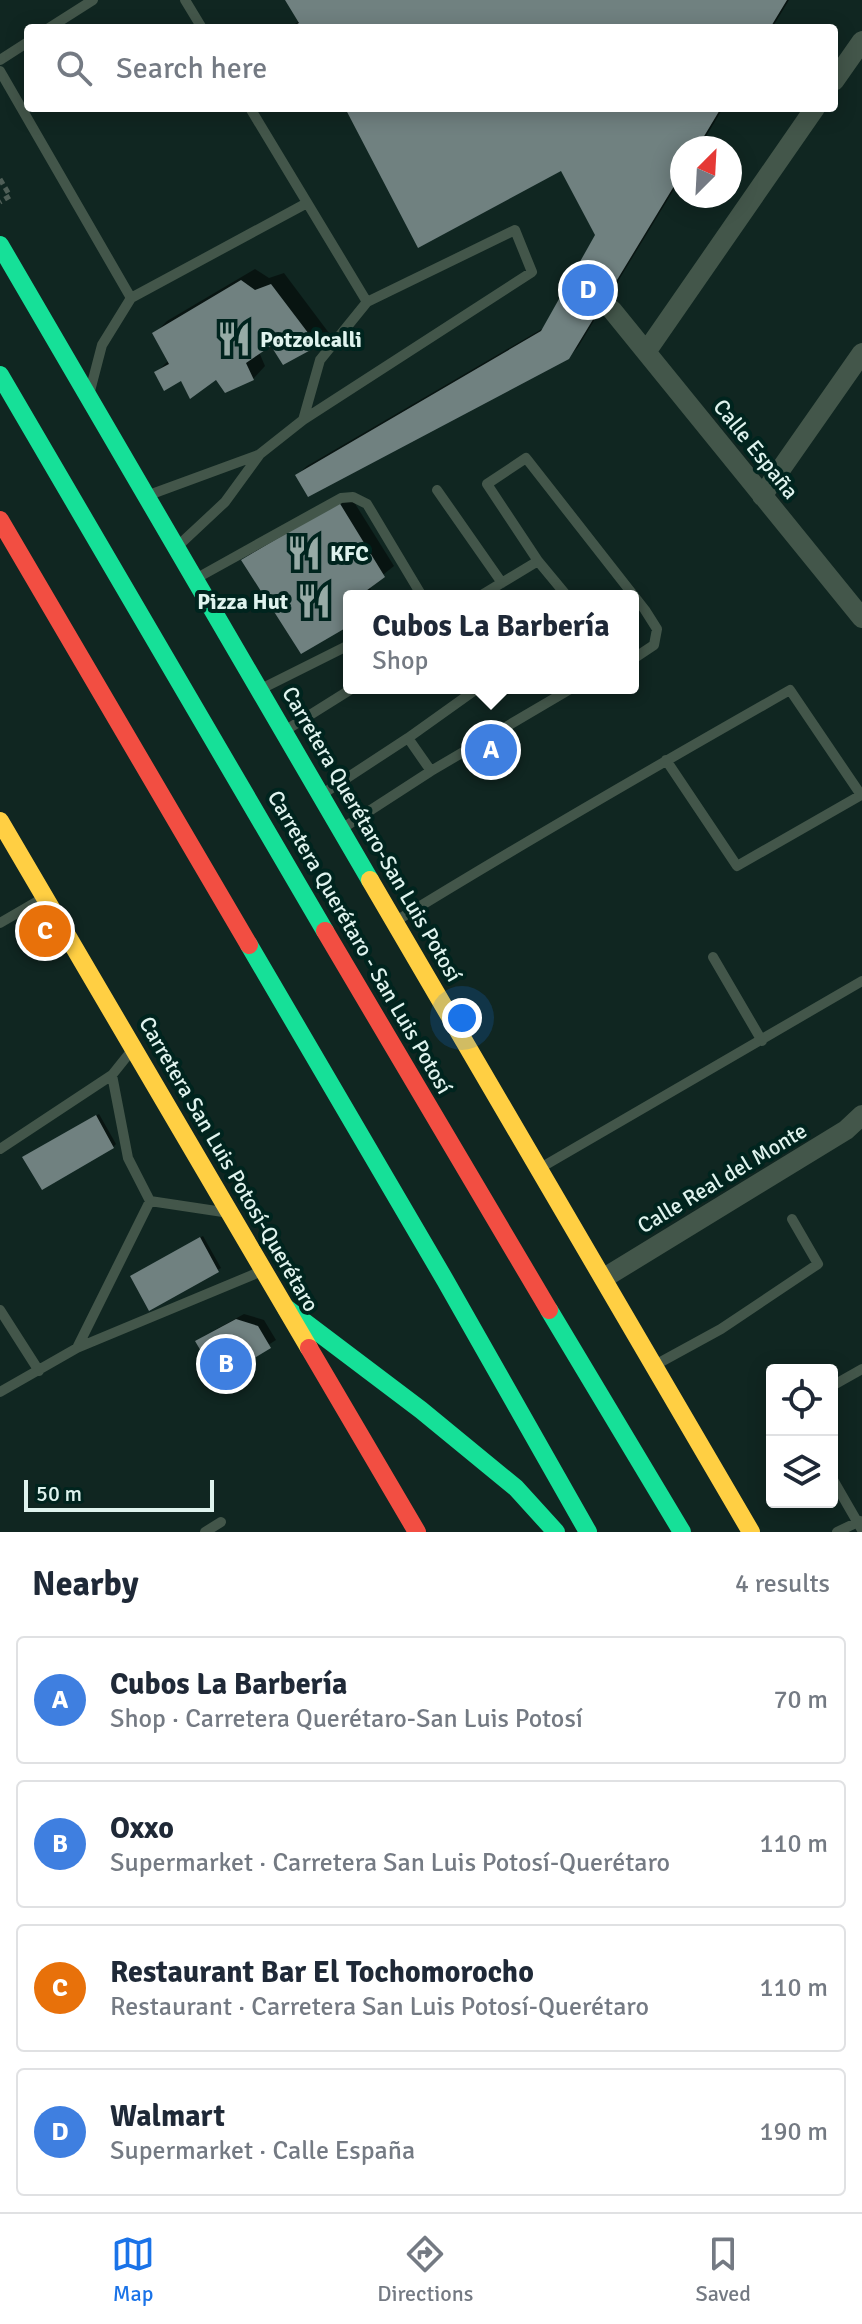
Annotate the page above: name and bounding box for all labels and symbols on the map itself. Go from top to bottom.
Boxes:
north arrow [670,136,742,208]
pin: D [562,260,614,320]
restaurant icon: Potzolcalli [215,320,253,358]
place label: Potzolcalli [260,326,362,353]
street label: Calle España [708,394,804,504]
restaurant icon: KFC [285,534,323,572]
place label: KFC [330,540,369,567]
restaurant icon: Pizza Hut [295,582,333,620]
place label: Pizza Hut [197,588,288,615]
street label: Carretera Querétaro-San Luis Potosí [276,682,468,986]
pin: A [465,720,517,780]
street label: Carretera Querétaro - San Luis Potosí [262,785,458,1099]
pin: C [19,901,71,961]
your location [442,998,482,1038]
street label: Carretera San Luis Potosí-Querétaro [133,1012,325,1316]
street label: Calle Real del Monte [632,1117,812,1239]
pin: B [200,1334,252,1394]
scale bar [24,1476,214,1512]

